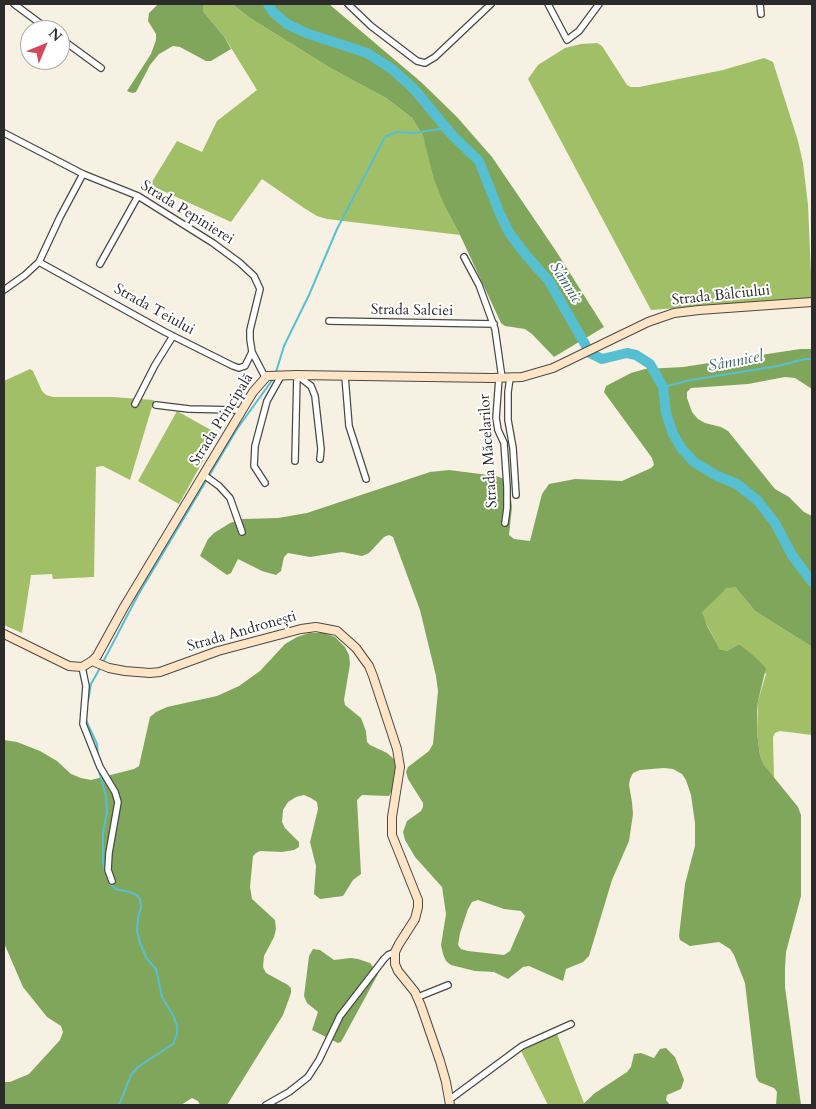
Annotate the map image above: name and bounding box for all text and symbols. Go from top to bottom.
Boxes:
north arrow [20,20,70,70]
text: N [44,24,66,46]
street label: Strada Pepinierei [137,177,237,249]
water label: Sâmnic [545,259,585,307]
street label: Strada Teiului [111,280,197,340]
street label: Strada Bâlciului [671,282,771,310]
street label: Strada Salciei [371,301,453,321]
water label: Sâmnicel [707,347,765,377]
street label: Strada Principală [186,370,258,470]
street label: Strada Măcelarilor [476,393,502,509]
street label: Strada Andronești [185,608,299,656]

